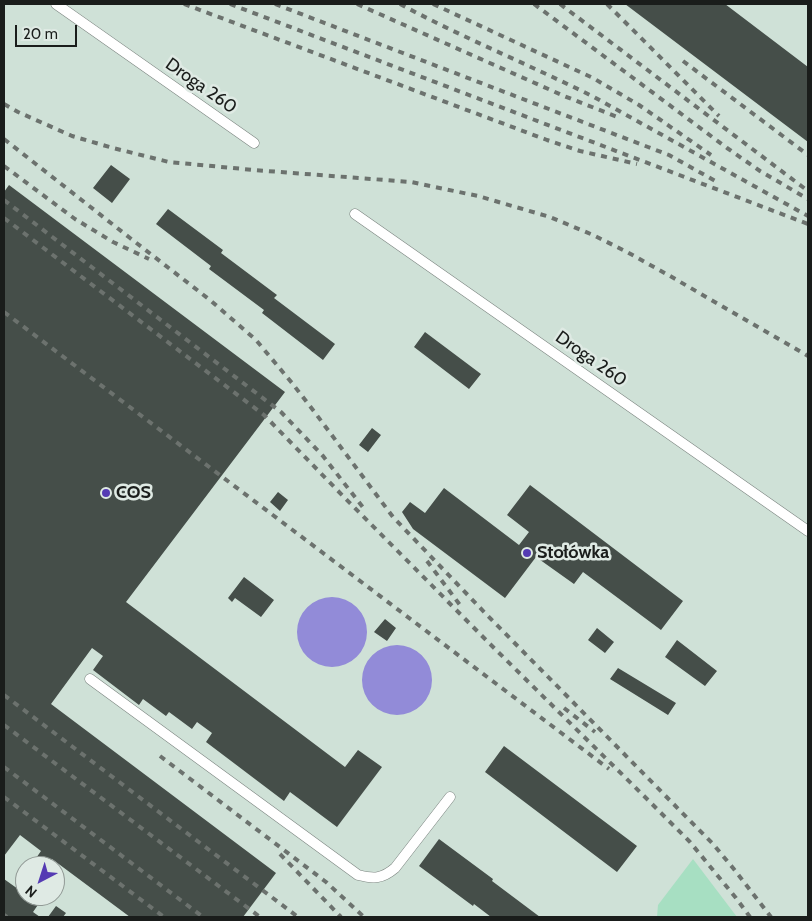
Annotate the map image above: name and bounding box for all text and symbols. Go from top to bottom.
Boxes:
scale bar [18,15,80,47]
text: 20 m [23,25,58,43]
street label: Droga 260 [161,54,241,118]
street label: Droga 260 [551,327,631,391]
place label: COS [116,482,151,504]
marker: COS [100,487,112,499]
place label: Stołówka [537,542,609,564]
marker: Stołówka [521,547,533,559]
north arrow [15,856,65,906]
text: N [21,882,41,902]

